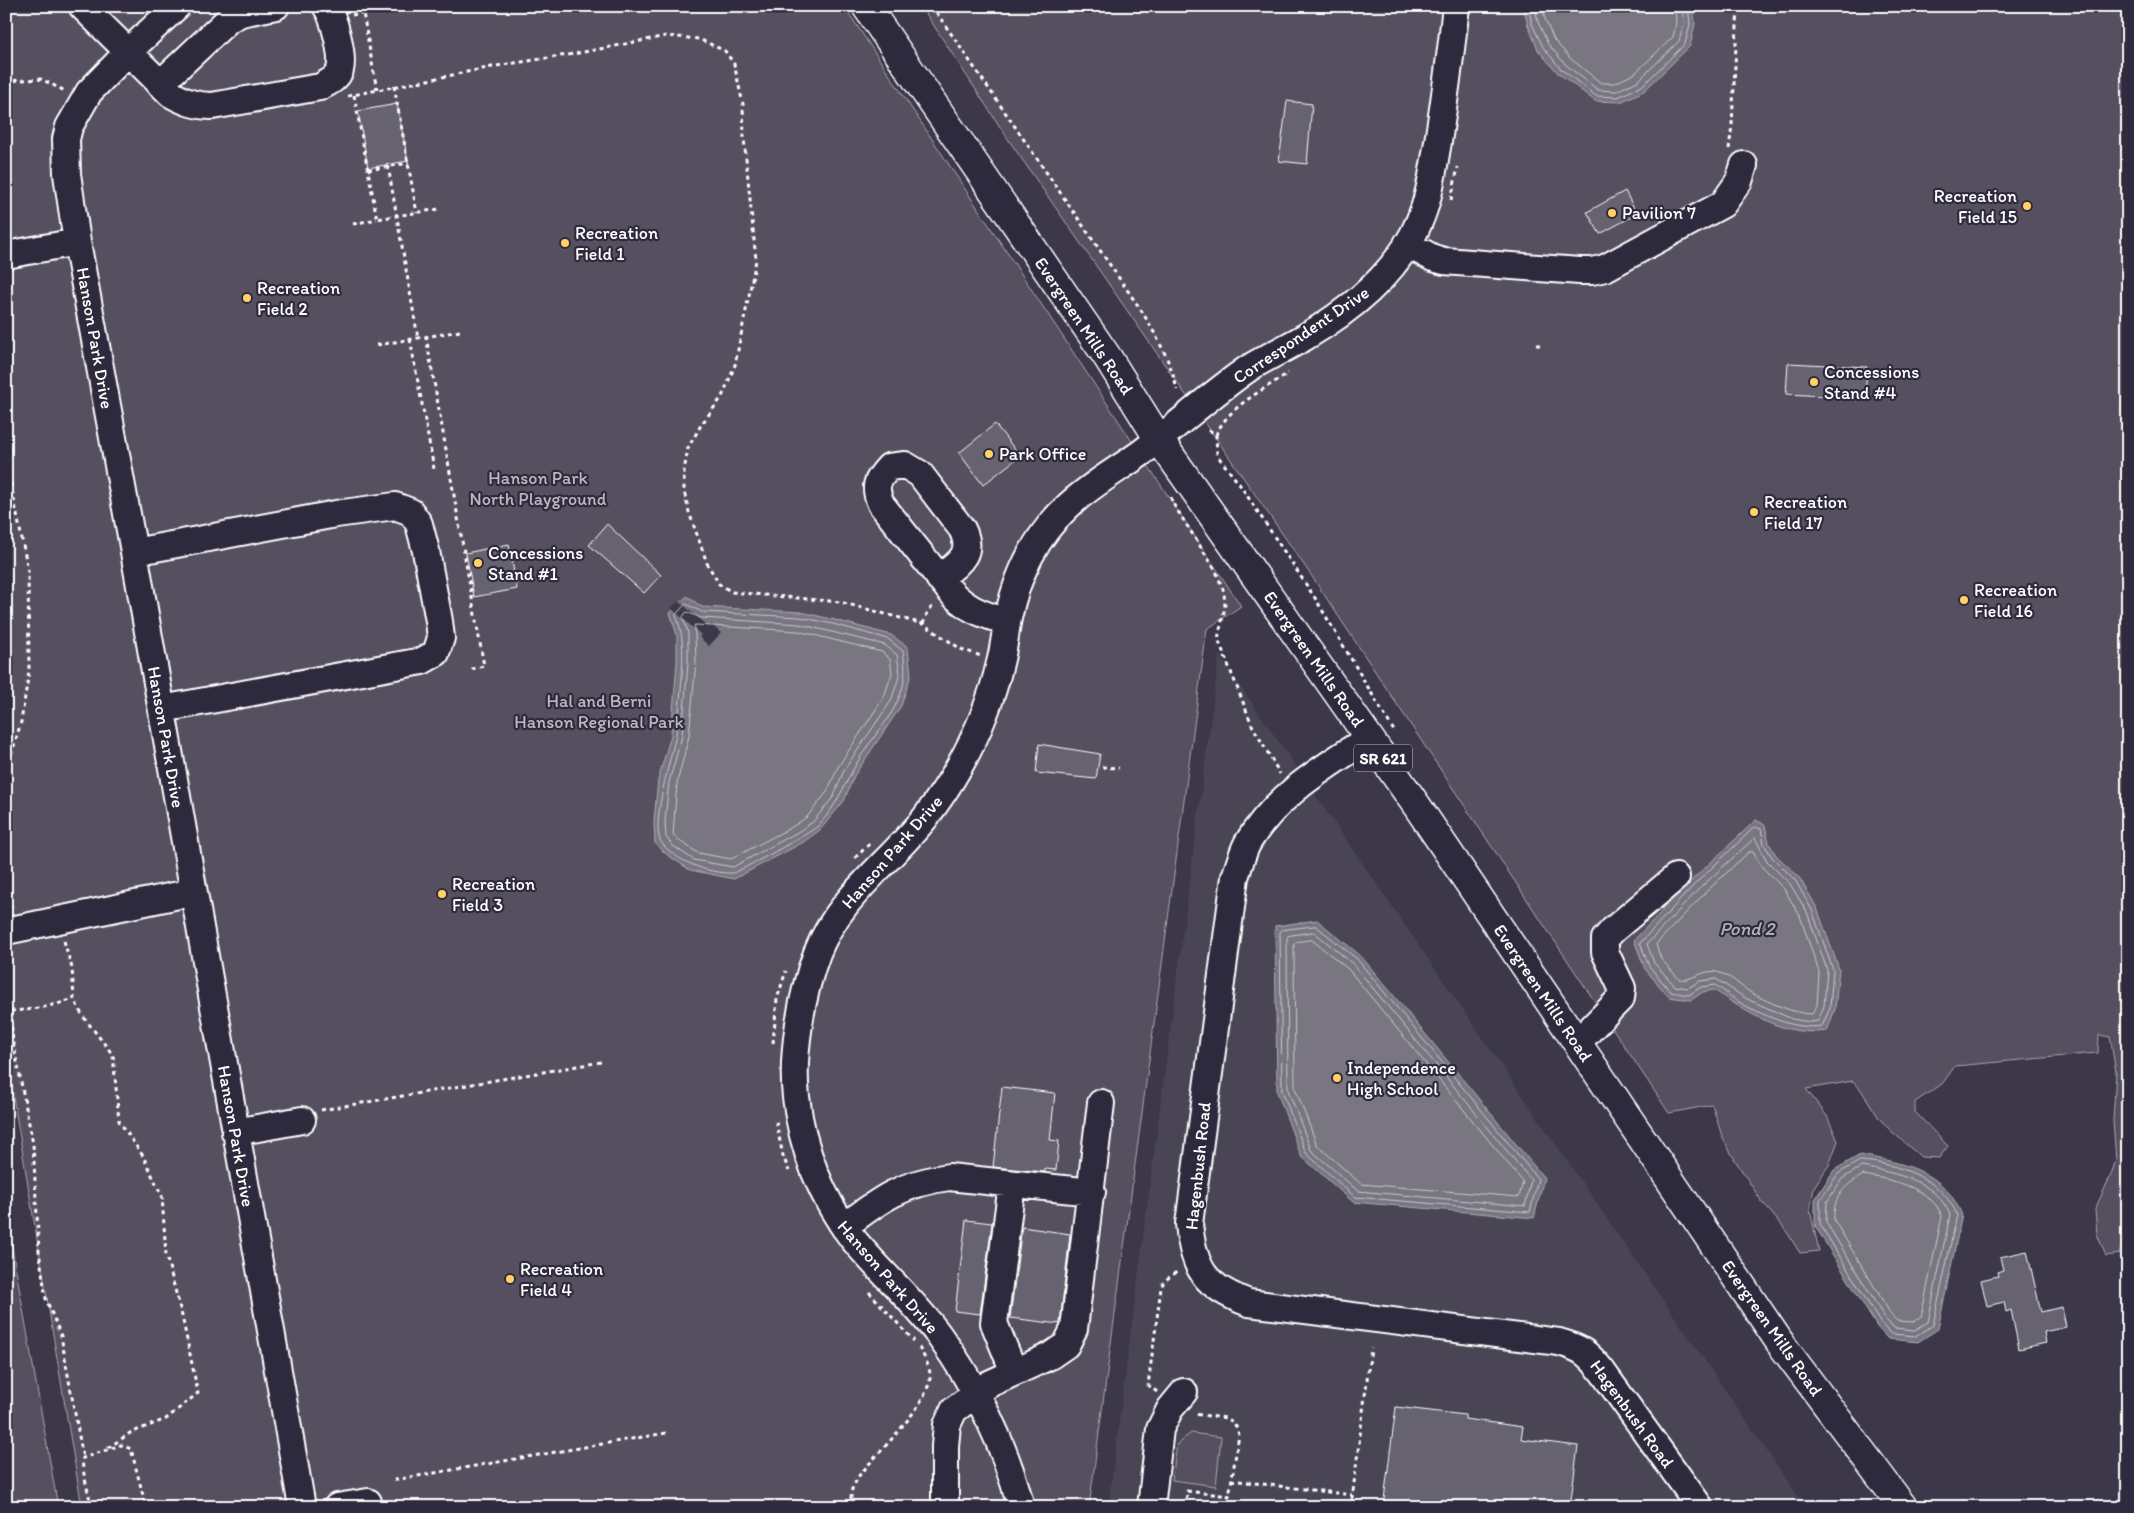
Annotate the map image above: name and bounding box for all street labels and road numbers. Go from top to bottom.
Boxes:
street label: Evergreen Mills Road [1030,253,1138,399]
street label: Hanson Park Drive [72,265,118,411]
street label: Correspondent Drive [1229,281,1373,389]
street label: Evergreen Mills Road [1259,587,1369,731]
street label: Hanson Park Drive [143,664,189,810]
road number: SR 621 [1354,744,1412,771]
street label: Hanson Park Drive [837,791,947,913]
street label: Evergreen Mills Road [1489,920,1597,1066]
street label: Hanson Park Drive [213,1063,259,1209]
street label: Hagenbush Road [1180,1101,1216,1231]
street label: Hanson Park Drive [833,1216,943,1338]
street label: Evergreen Mills Road [1717,1256,1827,1400]
street label: Hagenbush Road [1585,1356,1679,1473]

